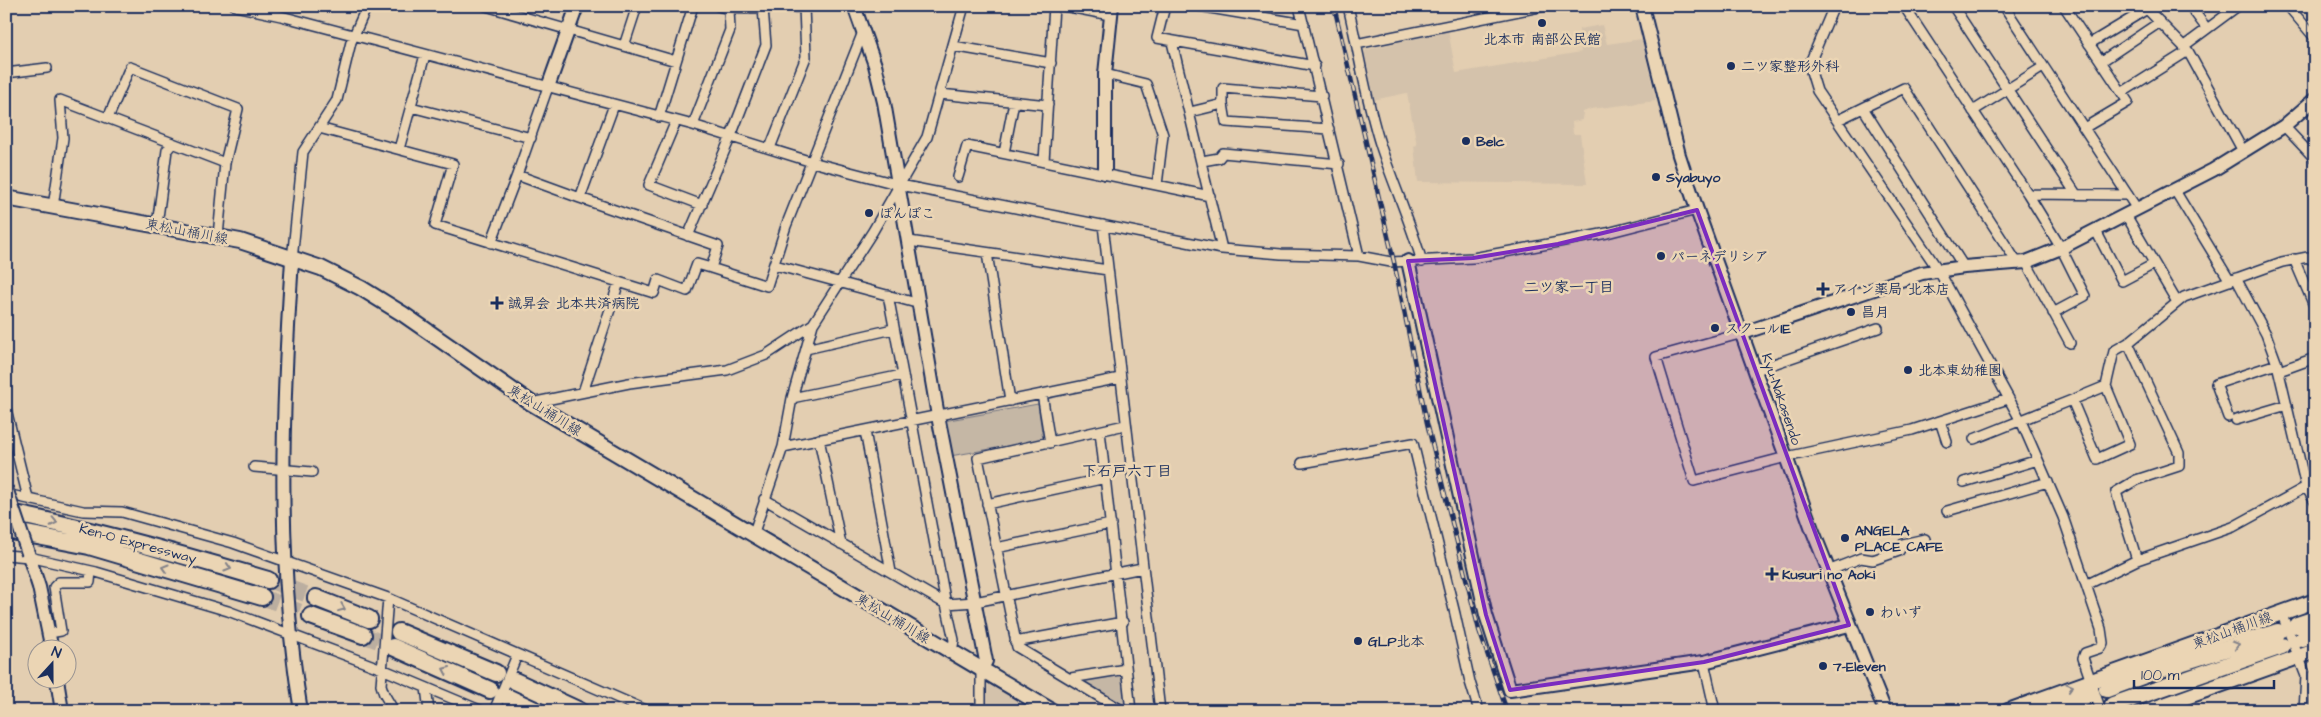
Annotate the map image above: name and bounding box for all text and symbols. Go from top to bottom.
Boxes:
marker: 北本市 南部公民館 [1536,17,1548,29]
place label: 北本市 南部公民館 [1483,30,1601,50]
place label: 二ツ家整形外科 [1741,57,1840,77]
marker: 二ツ家整形外科 [1725,60,1737,72]
place label: Belc [1476,132,1505,152]
marker: Belc [1460,135,1472,147]
place label: Syabuyo [1665,168,1720,188]
marker: Syabuyo [1650,171,1662,183]
place label: ぽんぽこ [879,204,935,224]
marker: ぽんぽこ [863,207,875,219]
street label: 東松山桶川線 [144,214,230,250]
place label: パーネデリシア [1671,247,1769,267]
marker: パーネデリシア [1655,250,1667,262]
district label: 二ツ家一丁目 [1524,277,1614,298]
place label: アイン薬局 北本店 [1833,280,1950,300]
marker: アイン薬局 北本店 [1817,283,1829,295]
place label: 誠昇会 北本共済病院 [508,294,640,314]
marker: 誠昇会 北本共済病院 [490,296,504,310]
place label: 昌月 [1861,303,1889,323]
marker: 昌月 [1845,306,1857,318]
place label: スクールIE [1725,319,1792,339]
marker: スクールIE [1709,322,1721,334]
street label: Kyu-Nakasendo [1756,351,1806,448]
place label: 北本東幼稚園 [1918,361,2002,381]
marker: 北本東幼稚園 [1902,364,1914,376]
street label: 東松山桶川線 [504,380,585,442]
district label: 下石戸六丁目 [1082,461,1172,482]
one-way arrow [50,516,58,527]
street label: Ken-O Expressway [77,519,199,569]
place label: ANGELA PLACE CAFE [1855,521,1944,557]
marker: ANGELA PLACE CAFE [1839,532,1851,544]
one-way arrow [160,563,169,574]
one-way arrow [223,563,231,573]
place label: Kusuri no Aoki [1782,565,1876,585]
marker: Kusuri no Aoki [1766,568,1778,580]
street label: 東松山桶川線 [851,589,934,649]
one-way arrow [338,602,346,612]
place label: わいず [1880,603,1922,623]
marker: わいず [1864,606,1876,618]
street label: 東松山桶川線 [2189,607,2275,655]
place label: GLP北本 [1368,632,1424,652]
marker: GLP北本 [1352,635,1364,647]
north arrow [28,640,78,690]
one-way arrow [2232,641,2240,651]
text: N [49,642,64,664]
place label: 7-Eleven [1832,657,1886,677]
scale bar [2134,657,2274,689]
marker: 7-Eleven [1817,660,1829,672]
text: 100 m [2141,665,2180,686]
one-way arrow [442,666,451,677]
one-way arrow [2065,683,2073,693]

